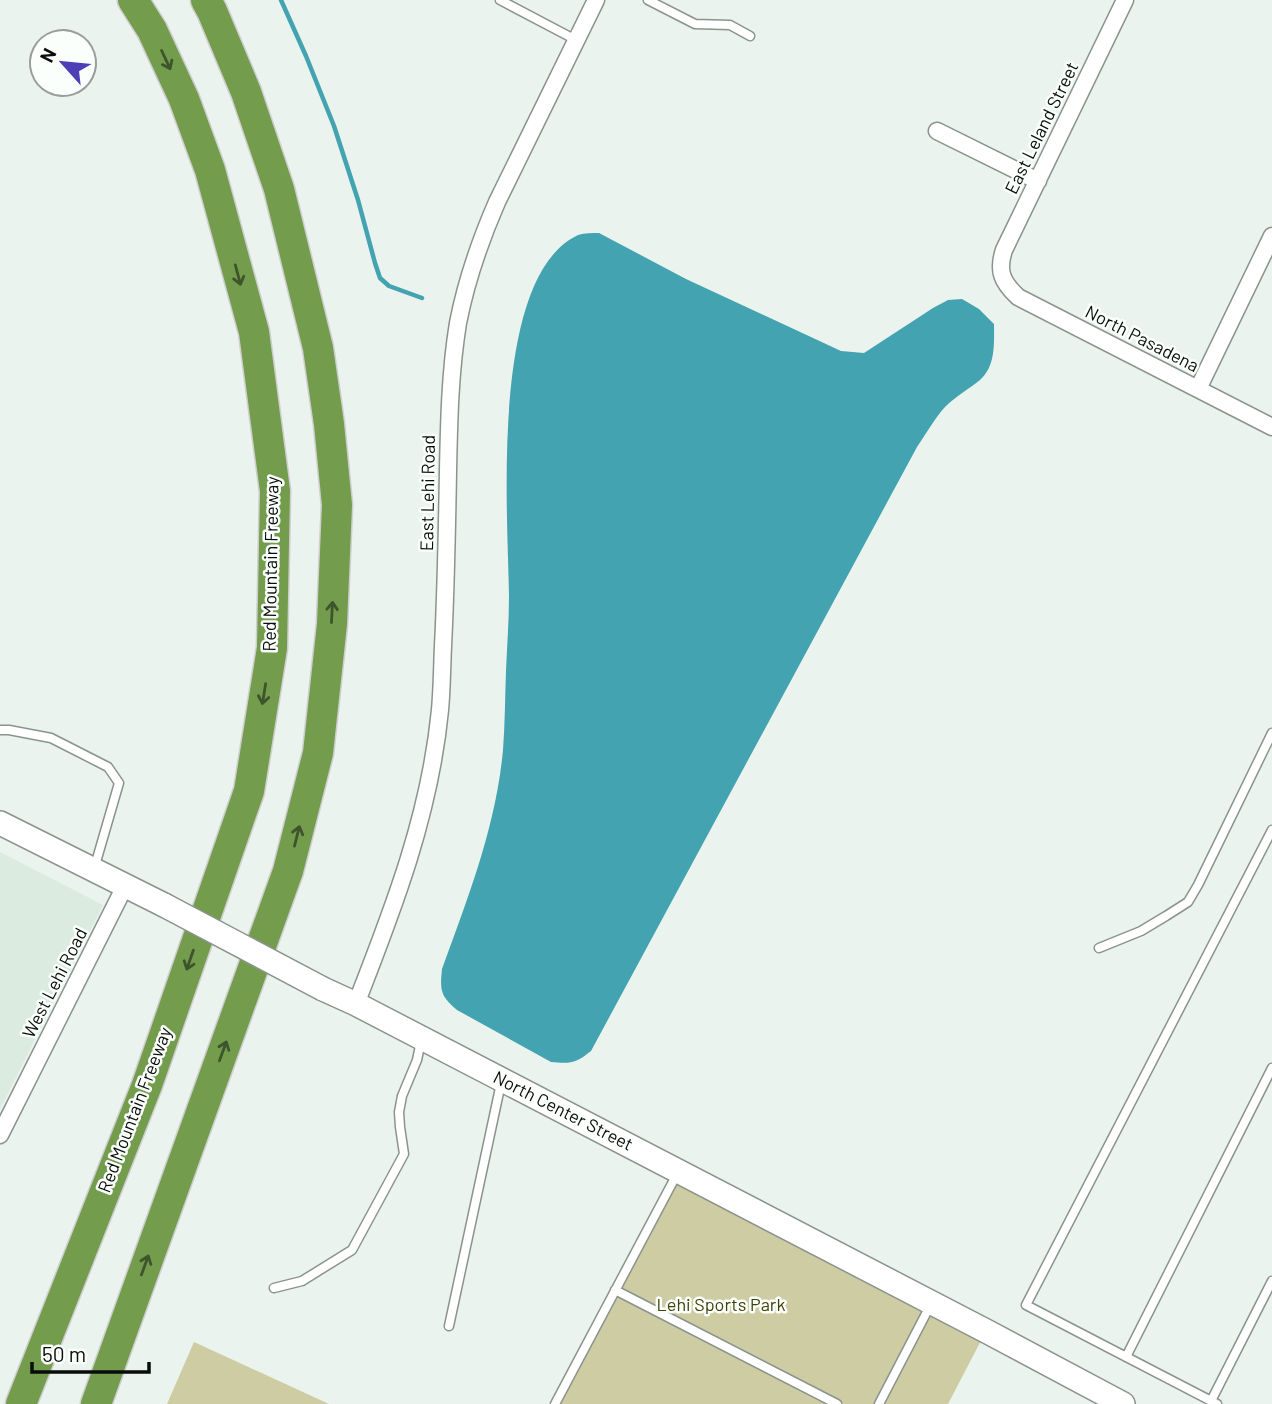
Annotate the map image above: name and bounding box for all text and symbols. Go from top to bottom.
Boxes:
north arrow [28,28,98,98]
text: N [34,44,61,66]
one-way arrow [160,49,173,70]
street label: East Leland Street [1000,58,1083,197]
one-way arrow [232,263,245,286]
street label: North Pasadena [1082,300,1203,376]
street label: East Lehi Road [415,435,439,551]
street label: Red Mountain Freeway [257,476,283,652]
one-way arrow [326,601,339,624]
one-way arrow [257,683,270,705]
one-way arrow [291,825,304,848]
street label: West Lehi Road [17,924,91,1041]
one-way arrow [183,948,195,970]
street label: Red Mountain Freeway [92,1024,176,1195]
one-way arrow [218,1040,230,1062]
street label: North Center Street [490,1065,637,1155]
one-way arrow [140,1254,153,1276]
park label: Lehi Sports Park [657,1293,785,1315]
scale bar [32,1330,149,1374]
text: 50 m [42,1341,86,1366]

